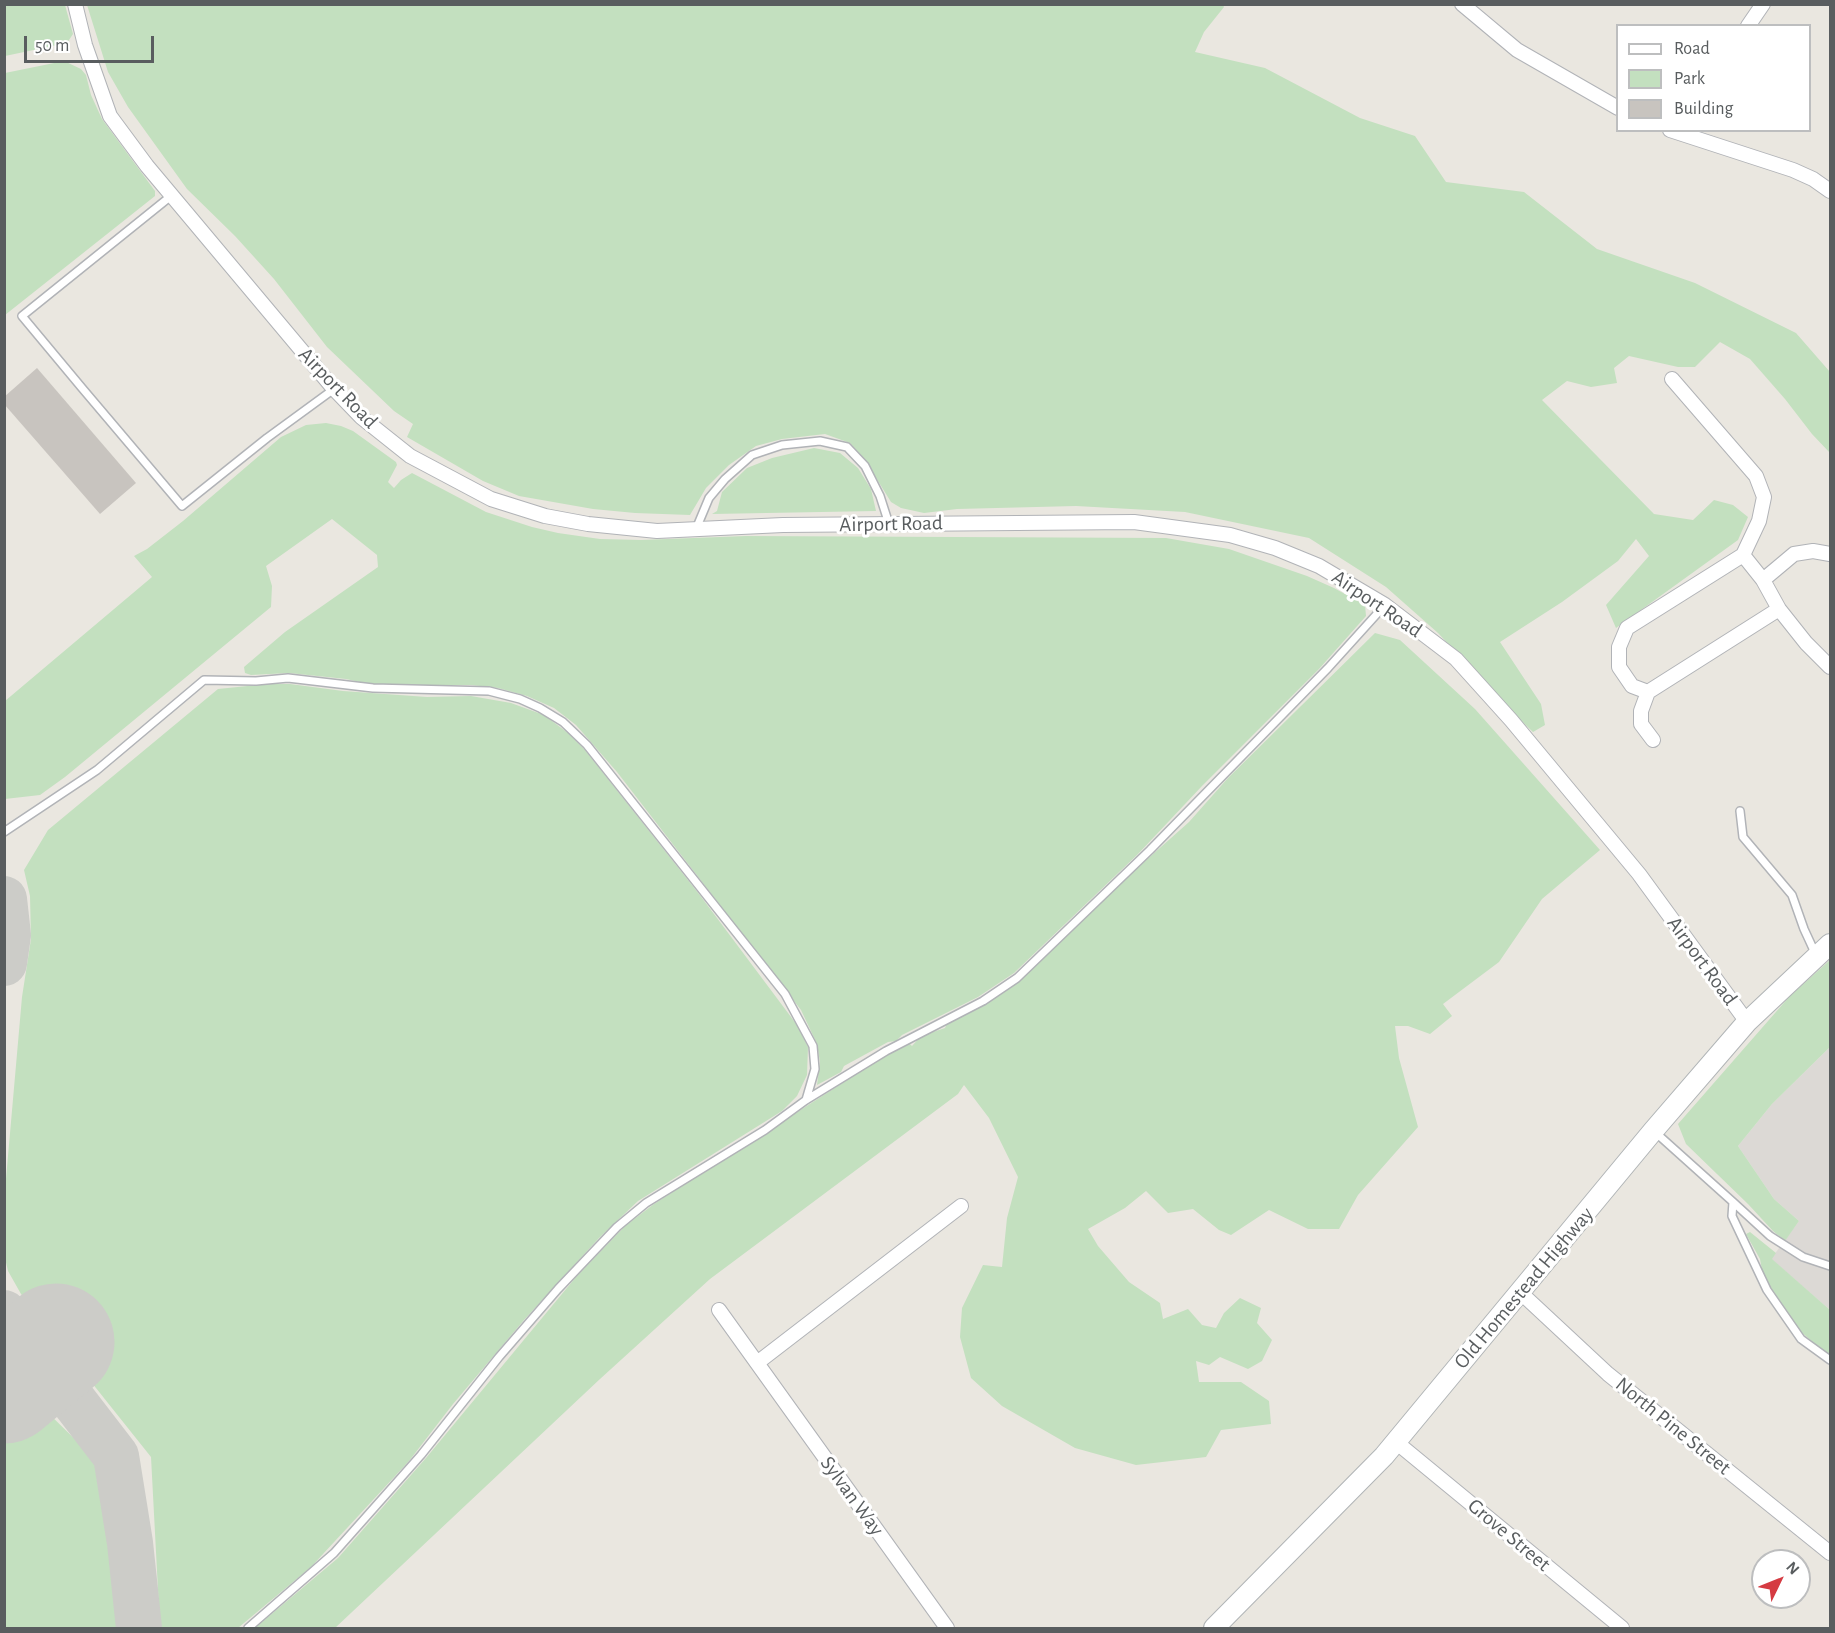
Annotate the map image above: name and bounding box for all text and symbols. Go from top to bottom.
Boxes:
scale bar [27,24,158,62]
legend [1616,24,1811,132]
text: 50 m [35,37,69,55]
text: Road [1674,40,1710,58]
text: Park [1674,70,1705,88]
text: Building [1674,100,1733,118]
street label: Airport Road [293,342,383,434]
street label: Airport Road [839,510,943,538]
street label: Airport Road [1327,565,1427,643]
street label: Airport Road [1661,912,1743,1010]
street label: Old Homestead Highway [1449,1202,1599,1374]
street label: North Pine Street [1610,1372,1736,1480]
street label: Sylvan Way [815,1451,889,1541]
street label: Grove Street [1463,1493,1555,1577]
north arrow [1751,1549,1811,1609]
text: N [1783,1559,1802,1578]

